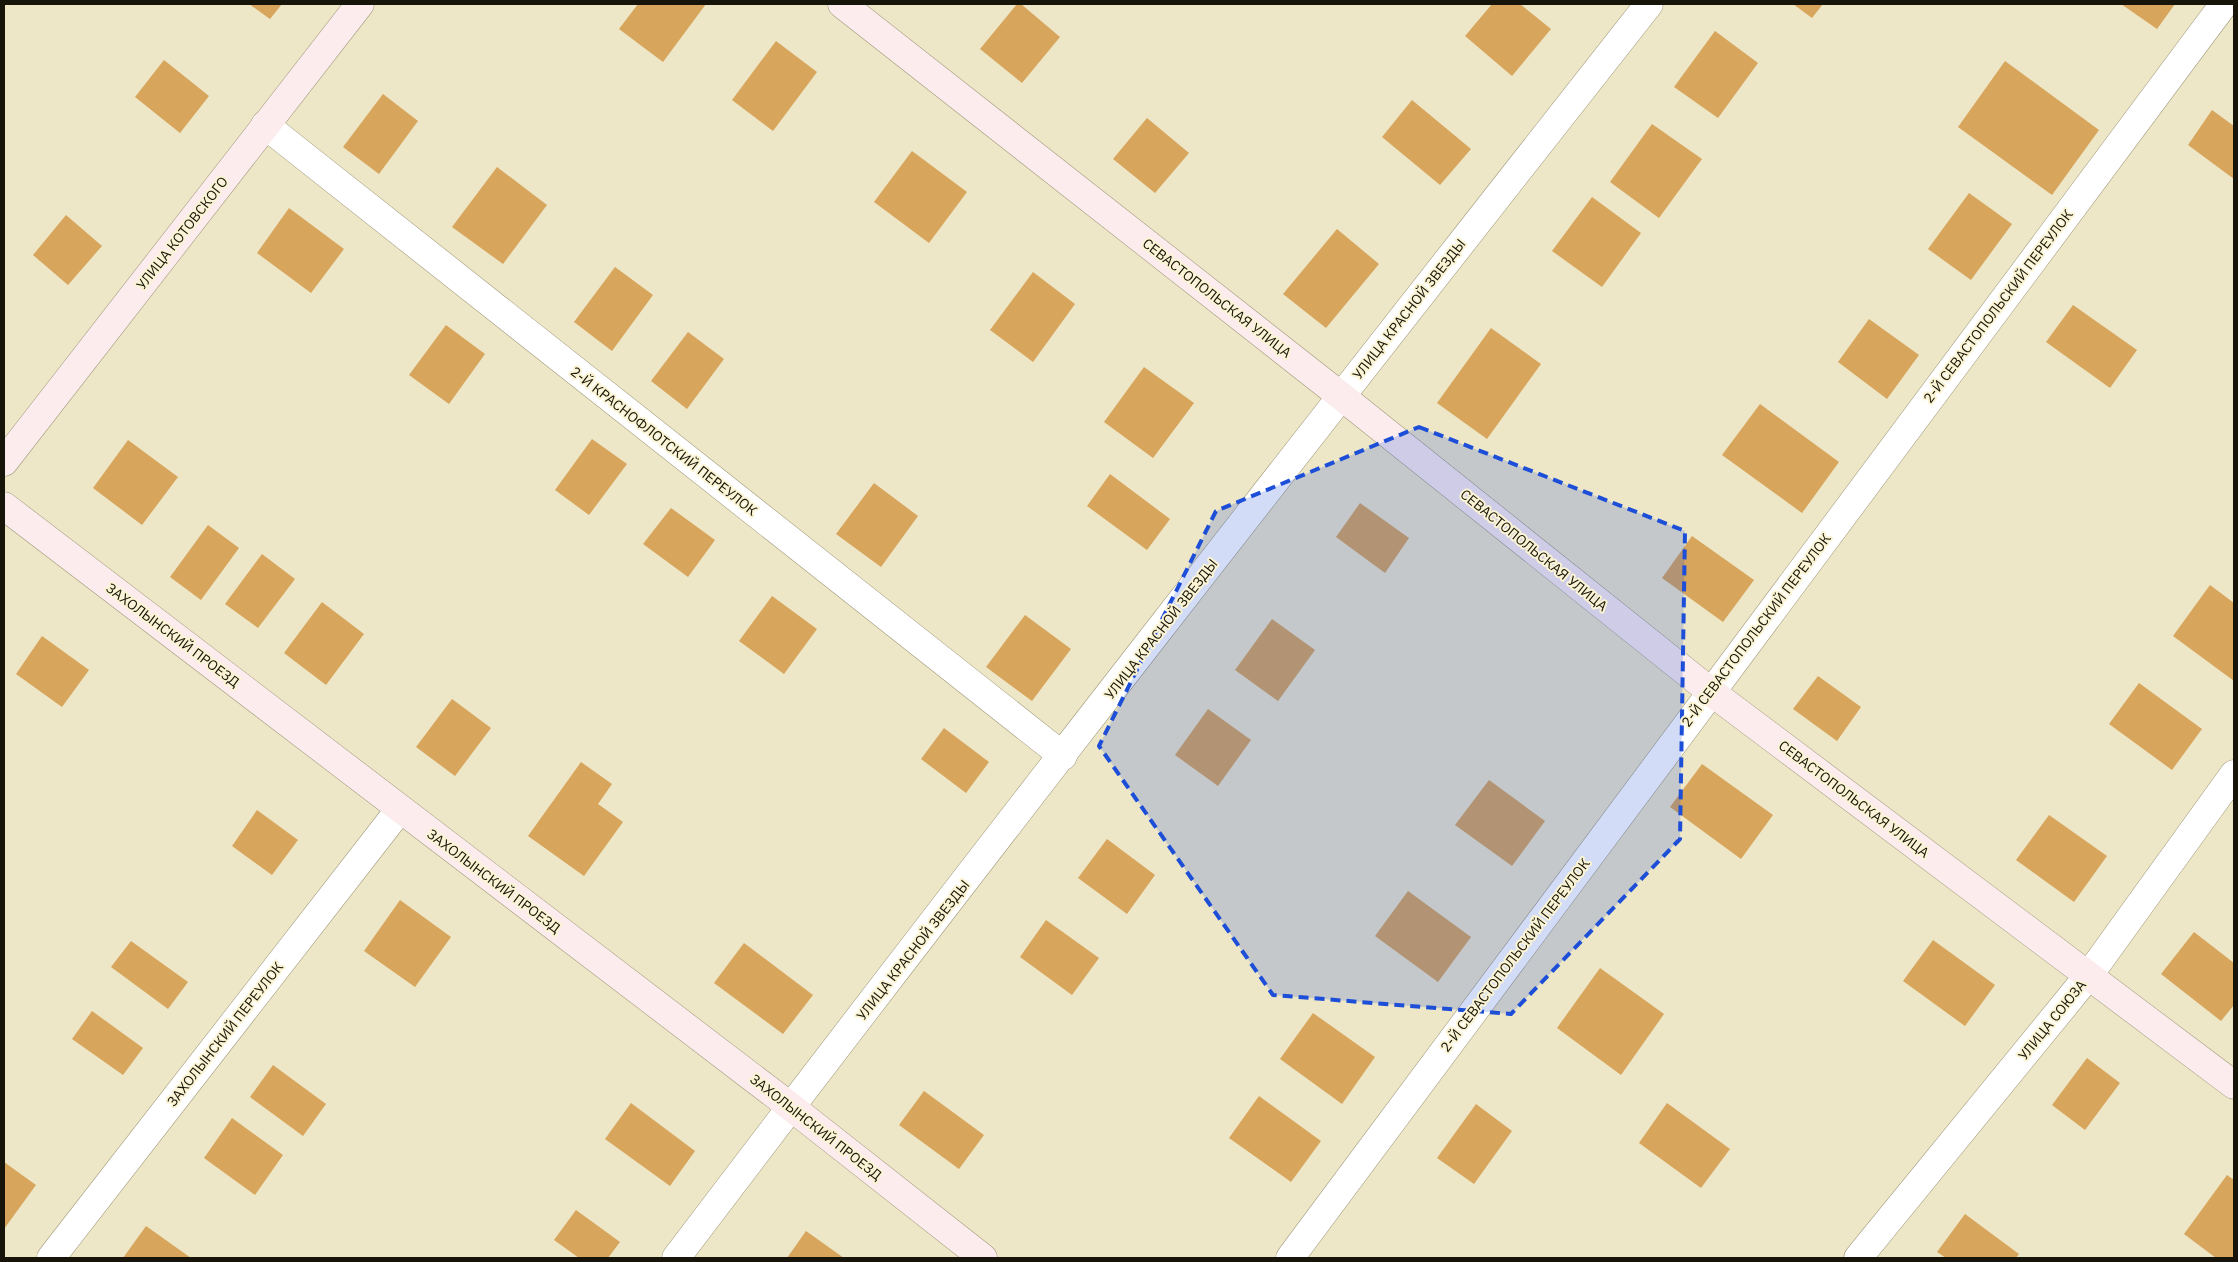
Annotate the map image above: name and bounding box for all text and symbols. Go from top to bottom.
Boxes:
street label: УЛИЦА КОТОВСКОГО [132,173,232,293]
street label: 2-Й СЕВАСТОПОЛЬСКИЙ ПЕРЕУЛОК [1918,205,2077,406]
street label: СЕВАСТОПОЛЬСКАЯ УЛИЦА [1139,234,1295,362]
street label: УЛИЦА КРАСНОЙ ЗВЕЗДЫ [1348,235,1469,383]
street label: 2-Й КРАСНОФЛОТСКИЙ ПЕРЕУЛОК [567,362,762,520]
street label: СЕВАСТОПОЛЬСКАЯ УЛИЦА [1457,485,1611,615]
street label: 2-Й СЕВАСТОПОЛЬСКИЙ ПЕРЕУЛОК [1676,529,1835,730]
street label: УЛИЦА КРАСНОЙ ЗВЕЗДЫ [1100,555,1221,703]
street label: ЗАХОЛЫНСКИЙ ПРОЕЗД [103,578,244,691]
street label: СЕВАСТОПОЛЬСКАЯ УЛИЦА [1775,736,1933,862]
street label: ЗАХОЛЫНСКИЙ ПРОЕЗД [424,824,565,937]
street label: 2-Й СЕВАСТОПОЛЬСКИЙ ПЕРЕУЛОК [1435,854,1594,1055]
street label: УЛИЦА КРАСНОЙ ЗВЕЗДЫ [852,876,973,1024]
street label: ЗАХОЛЫНСКИЙ ПЕРЕУЛОК [162,957,287,1110]
street label: УЛИЦА СОЮЗА [2014,976,2090,1064]
street label: ЗАХОЛЫНСКИЙ ПРОЕЗД [746,1069,886,1184]

